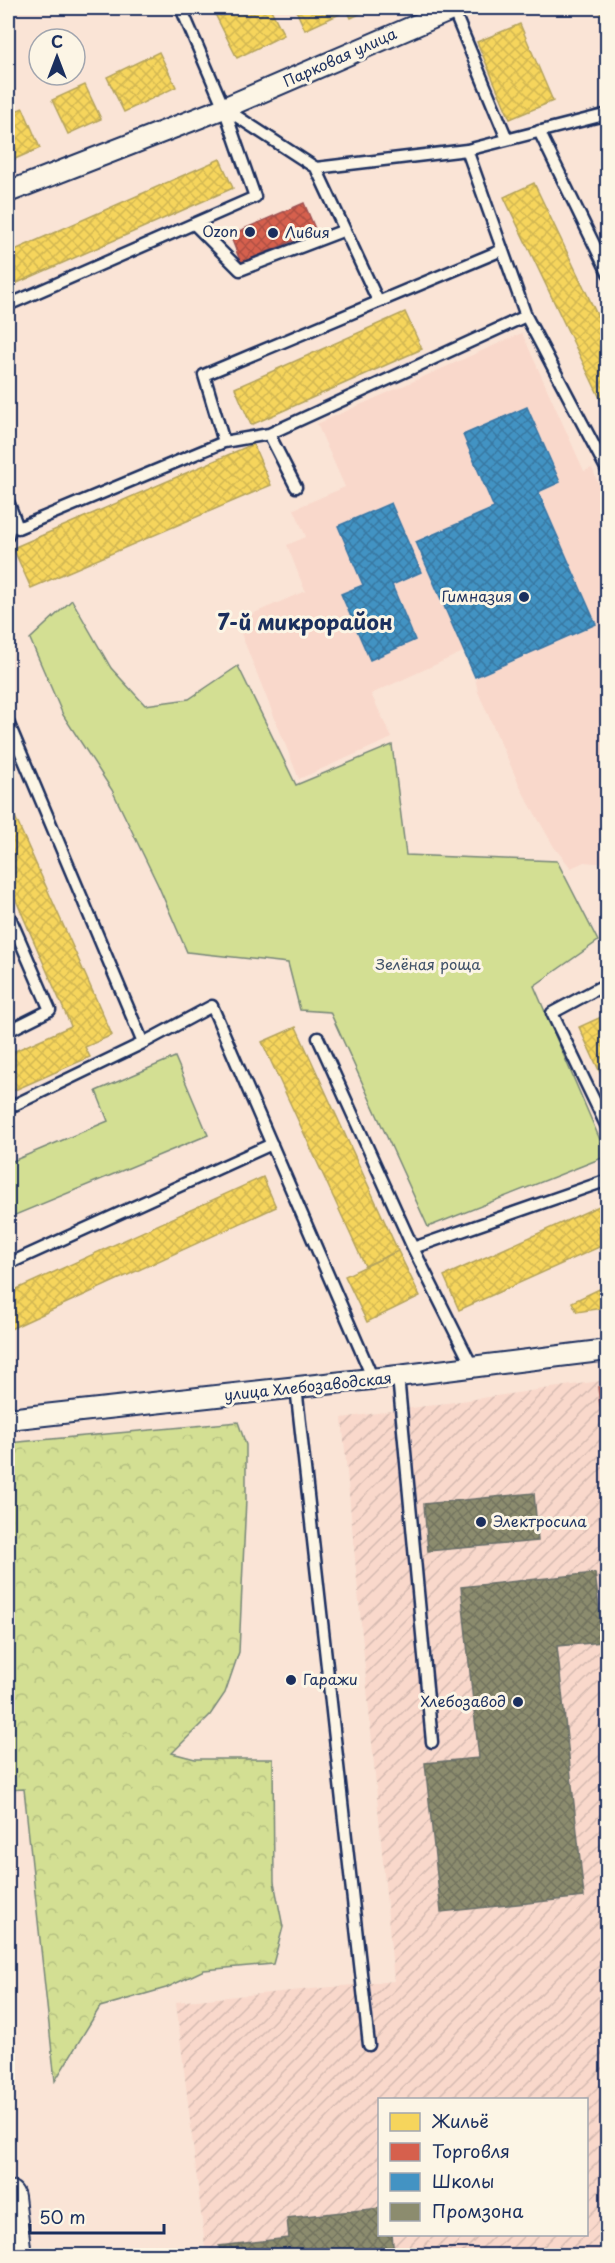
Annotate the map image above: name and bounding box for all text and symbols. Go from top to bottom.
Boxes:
street label: Парковая улица [279,21,400,92]
north arrow [27,27,87,87]
text: С [51,29,63,53]
place label: Ozon [202,219,238,242]
place label: Ливия [285,220,330,243]
marker: Ozon [243,225,257,239]
marker: Ливия [266,226,280,240]
place label: Гимназия [441,584,512,607]
marker: Гимназия [517,590,531,604]
district label: 7-й микрорайон [217,605,393,637]
park label: Зелёная роща [375,952,481,975]
street label: улица Хлебозаводская [223,1365,393,1406]
place label: Электросила [493,1509,587,1532]
marker: Электросила [474,1515,488,1529]
place label: Гаражи [303,1667,358,1690]
marker: Гаражи [284,1673,298,1687]
place label: Хлебозавод [420,1689,506,1712]
marker: Хлебозавод [511,1695,525,1709]
legend [378,2098,588,2236]
text: Жильё [431,2107,489,2134]
text: Торговля [432,2137,510,2164]
text: Школы [432,2167,495,2194]
scale bar [30,2197,164,2235]
text: Промзона [432,2197,524,2224]
text: 50 m [39,2203,86,2230]

